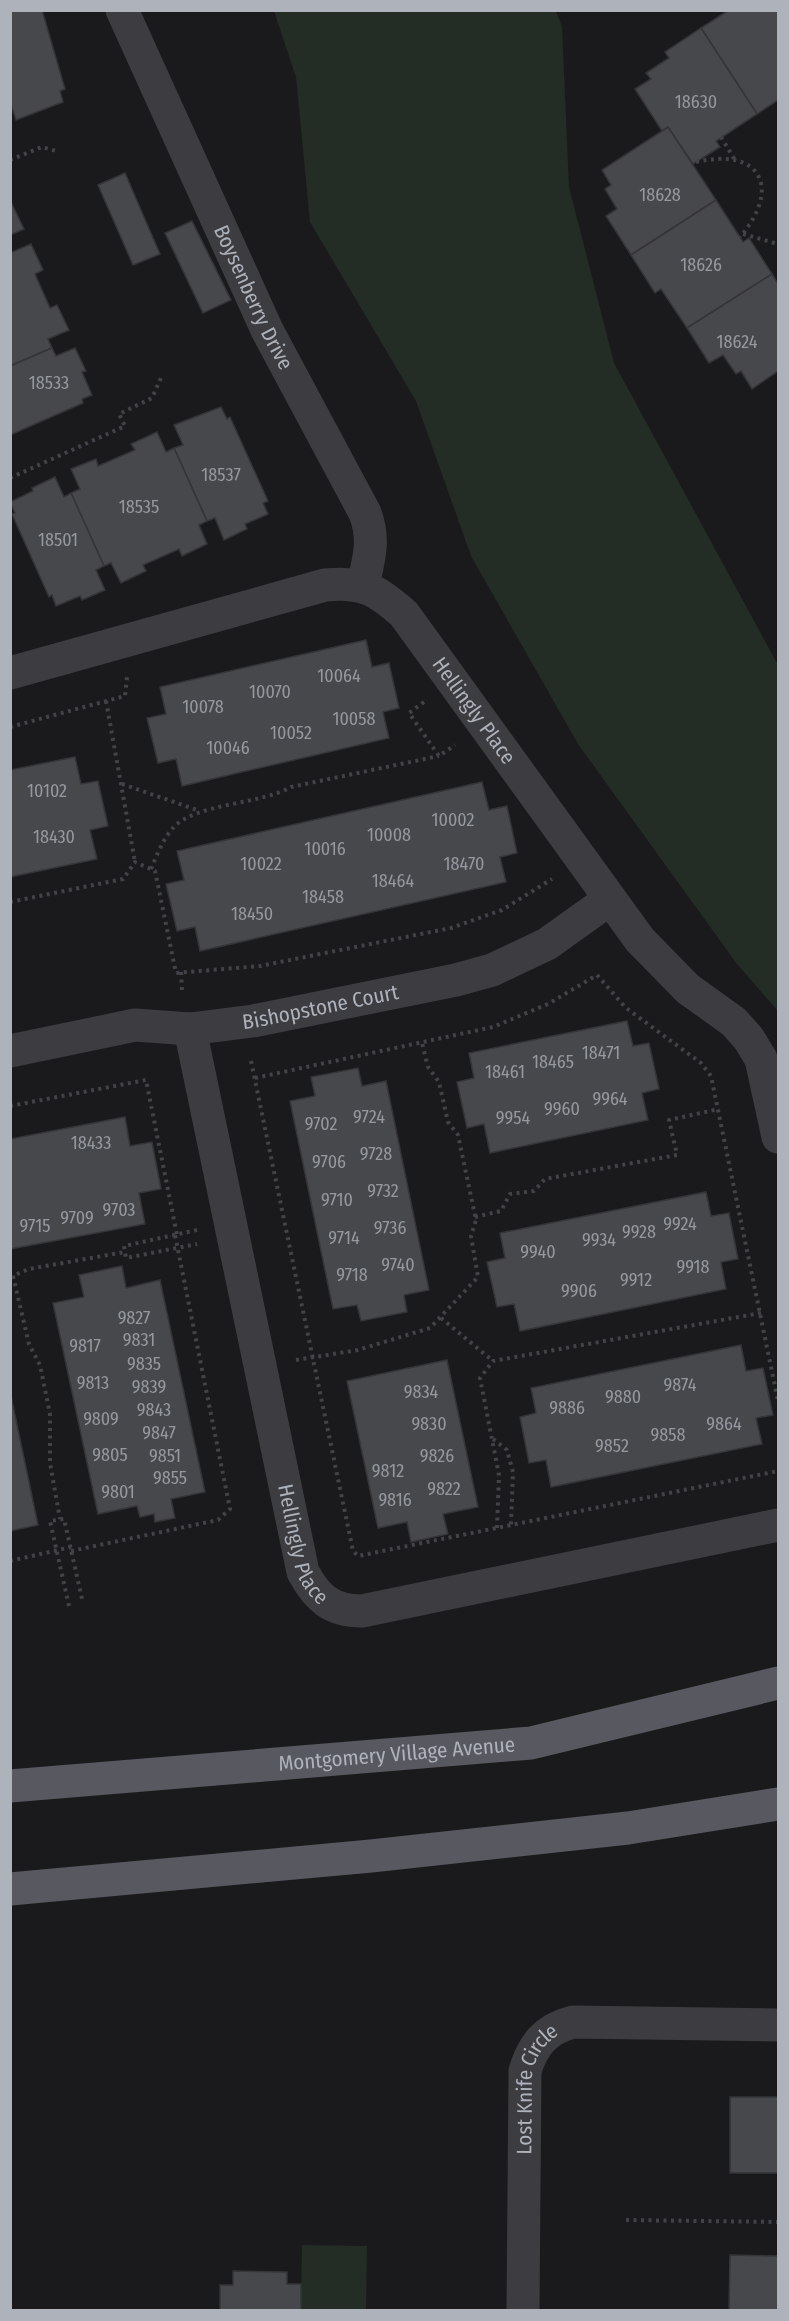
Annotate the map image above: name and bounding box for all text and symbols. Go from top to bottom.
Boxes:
house number: 18630 [675,91,717,113]
house number: 18628 [639,184,681,206]
street label: Boysenberry Drive [208,221,299,374]
house number: 18626 [680,254,722,276]
house number: 18624 [716,331,758,353]
house number: 18533 [29,372,69,394]
house number: 18537 [201,464,241,486]
house number: 18535 [119,496,159,518]
house number: 18501 [38,529,78,551]
street label: Hellingly Place [427,652,521,769]
house number: 10064 [317,665,361,687]
house number: 10070 [249,681,291,703]
house number: 10078 [182,696,224,718]
house number: 10058 [332,708,376,730]
house number: 10052 [270,722,312,744]
house number: 10046 [206,737,250,759]
house number: 10102 [27,780,67,802]
house number: 10002 [432,809,475,831]
house number: 10008 [367,824,411,846]
house number: 18430 [33,826,75,848]
house number: 10016 [304,838,346,860]
house number: 10022 [240,853,282,875]
house number: 18470 [444,853,484,875]
house number: 18464 [372,870,414,892]
house number: 18458 [302,886,344,908]
house number: 18450 [231,903,273,925]
street label: Bishopstone Court [241,979,401,1035]
house number: 18471 [582,1042,620,1064]
house number: 18465 [532,1051,574,1073]
house number: 18461 [485,1061,525,1083]
house number: 9964 [592,1088,628,1110]
house number: 9960 [544,1098,580,1120]
house number: 9724 [353,1106,385,1128]
house number: 9954 [496,1107,531,1129]
house number: 9702 [305,1113,337,1135]
house number: 18433 [71,1132,111,1154]
house number: 9728 [360,1143,392,1165]
house number: 9706 [312,1151,346,1173]
house number: 9732 [367,1180,399,1202]
house number: 9710 [321,1189,353,1211]
house number: 9703 [103,1199,135,1221]
house number: 9709 [60,1207,94,1229]
house number: 9924 [663,1213,697,1235]
house number: 9715 [20,1215,50,1237]
house number: 9736 [374,1217,406,1239]
house number: 9928 [622,1221,656,1243]
house number: 9714 [328,1227,360,1249]
house number: 9934 [582,1229,616,1251]
house number: 9940 [520,1241,556,1263]
house number: 9740 [381,1254,415,1276]
house number: 9918 [676,1256,710,1278]
house number: 9718 [336,1264,368,1286]
house number: 9912 [620,1269,652,1291]
house number: 9906 [561,1280,597,1302]
house number: 9827 [118,1307,150,1329]
house number: 9831 [123,1329,155,1351]
house number: 9817 [69,1335,101,1357]
house number: 9835 [127,1353,161,1375]
house number: 9813 [77,1372,109,1394]
house number: 9874 [664,1374,697,1396]
house number: 9839 [132,1376,166,1398]
house number: 9834 [404,1381,439,1403]
house number: 9880 [605,1386,641,1408]
house number: 9886 [549,1397,585,1419]
house number: 9843 [137,1399,171,1421]
house number: 9809 [83,1408,119,1430]
house number: 9830 [411,1413,447,1435]
house number: 9864 [706,1413,742,1435]
house number: 9847 [142,1422,176,1444]
house number: 9858 [650,1424,686,1446]
house number: 9852 [595,1435,629,1457]
house number: 9805 [92,1444,128,1466]
house number: 9851 [149,1445,181,1467]
house number: 9826 [420,1445,454,1467]
house number: 9812 [372,1460,404,1482]
house number: 9855 [153,1467,187,1489]
house number: 9822 [427,1478,461,1500]
house number: 9801 [101,1481,135,1503]
street label: Hellingly Place [272,1482,334,1610]
house number: 9816 [378,1489,412,1511]
street label: Montgomery Village Avenue [277,1731,516,1777]
street label: Lost Knife Circle [511,2018,562,2155]

